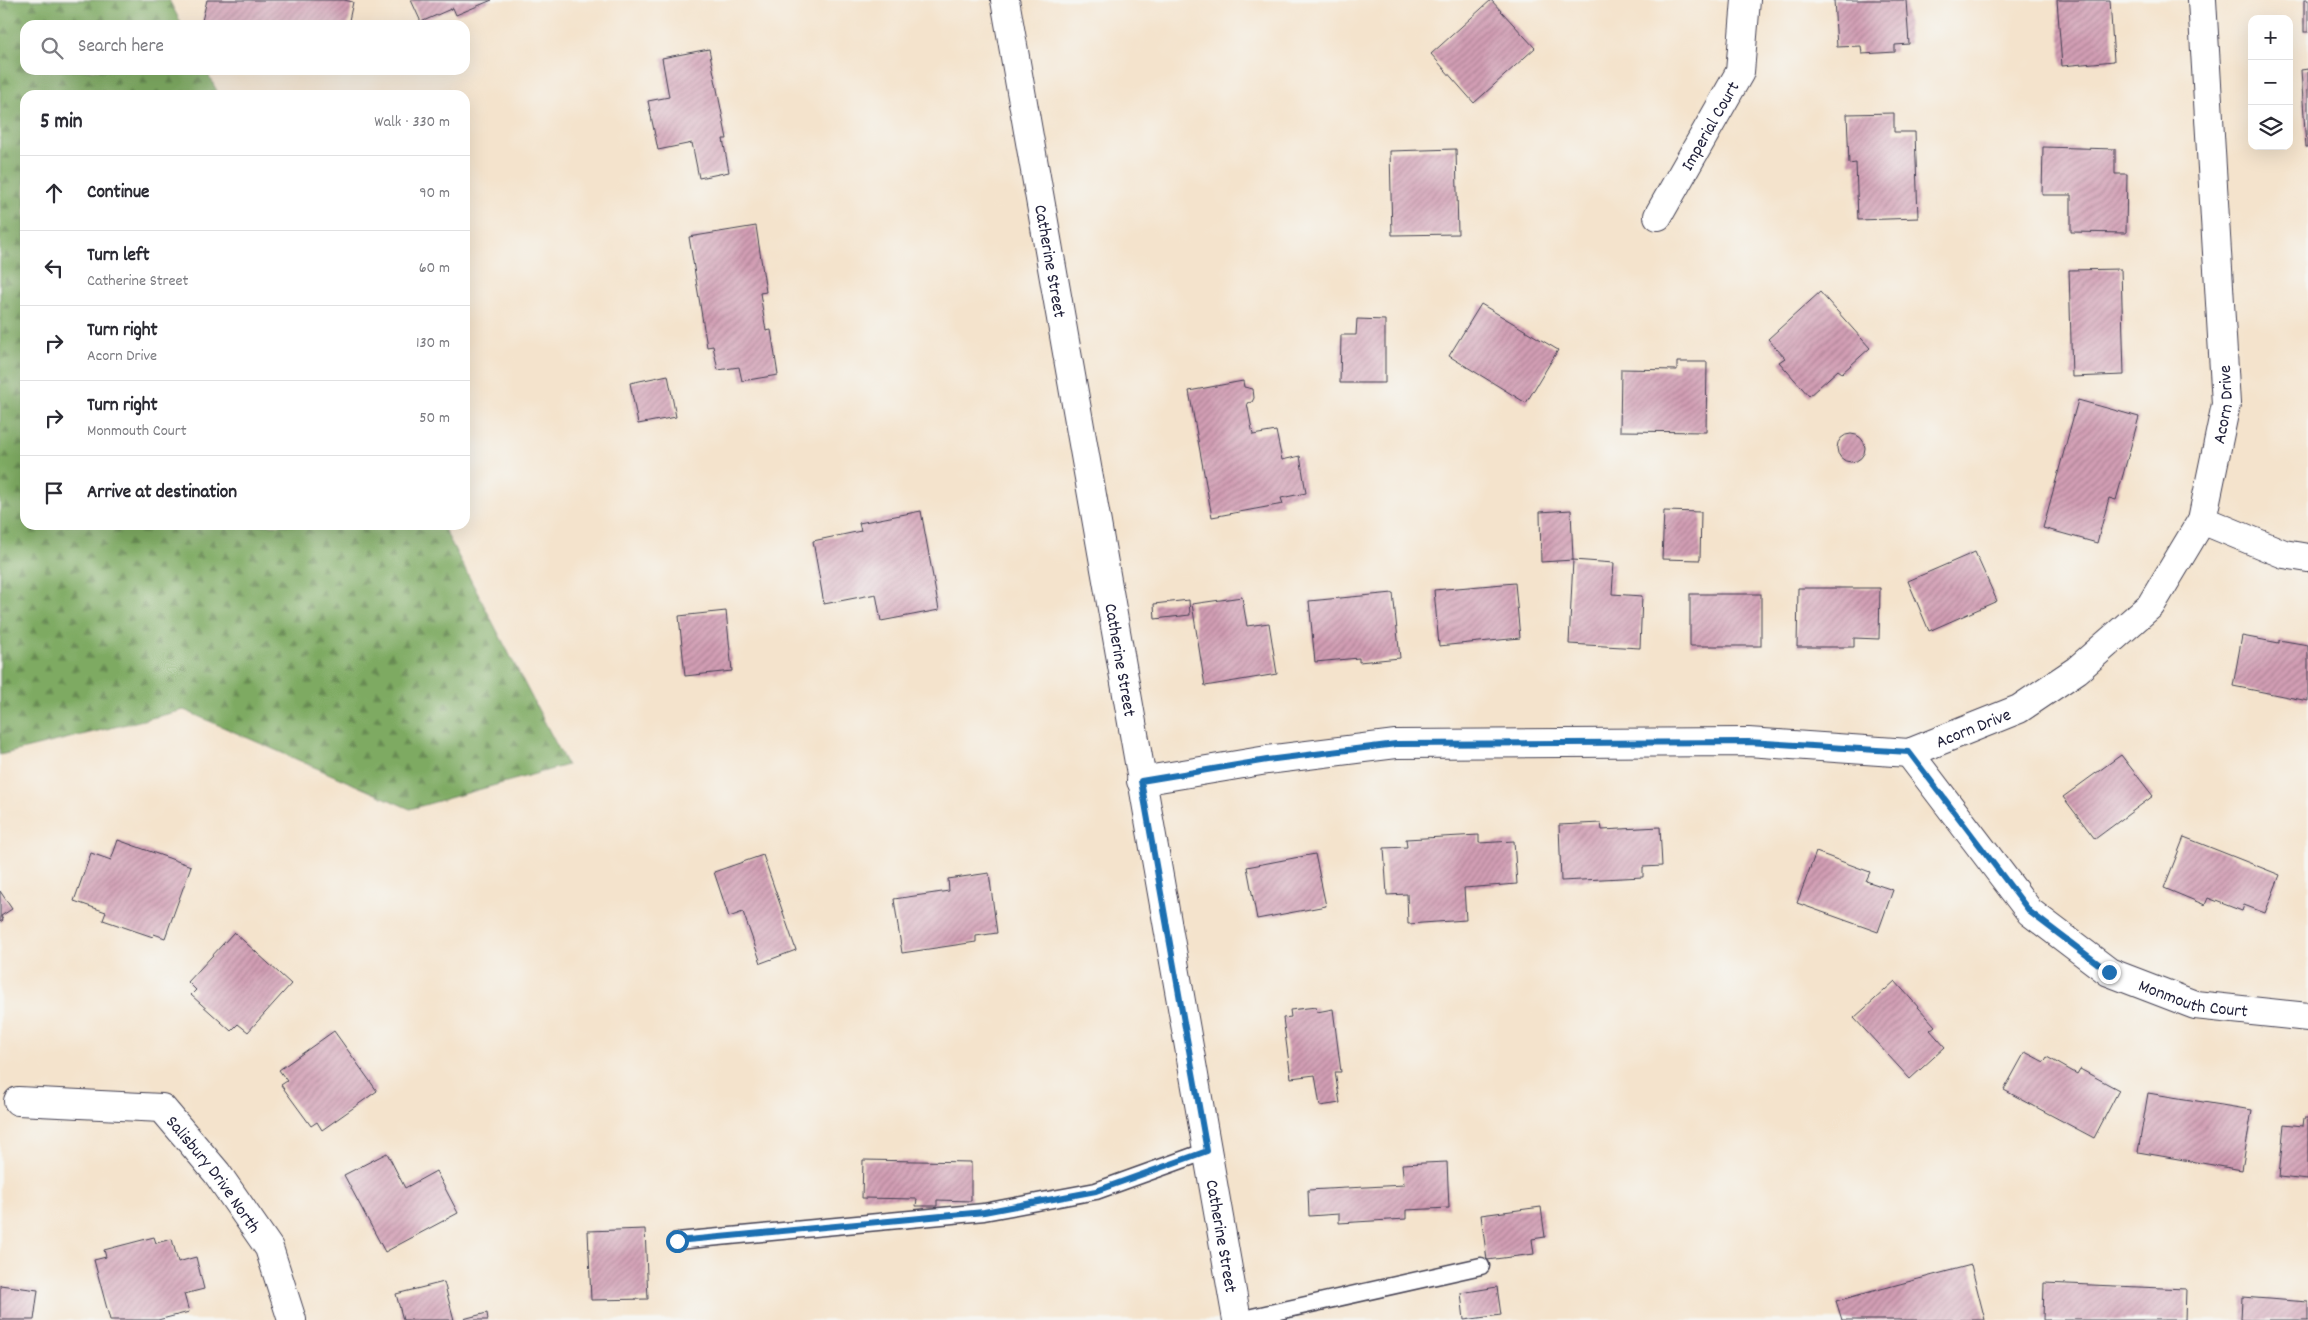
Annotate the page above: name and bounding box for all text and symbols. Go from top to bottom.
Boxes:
map controls [2248,15,2293,150]
button: + [2248,15,2293,60]
search box [20,20,470,75]
icon: search [38,34,66,62]
text: Search here [78,34,164,61]
button: − [2248,60,2293,105]
street label: Imperial Court [1676,77,1747,176]
button: layers [2248,105,2293,150]
text: 5 min [40,108,83,138]
text: Walk · 330 m [374,111,450,134]
icon: ahead [40,179,68,207]
text: Continue [87,180,149,207]
text: 90 m [419,182,450,205]
street label: Catherine Street [1026,203,1071,320]
text: Turn left [87,243,150,270]
icon: left [40,254,68,282]
text: 60 m [419,257,450,280]
text: Catherine Street [87,270,189,293]
text: Turn right [87,318,158,345]
icon: right [40,329,68,357]
text: 130 m [416,332,450,355]
text: Acorn Drive [87,345,157,368]
street label: Acorn Drive [2208,364,2241,446]
text: Turn right [87,393,158,420]
icon: right [40,404,68,432]
text: 50 m [419,407,450,430]
text: Monmouth Court [87,420,187,443]
icon: arrive [40,479,68,507]
text: Arrive at destination [87,480,237,507]
street label: Catherine Street [1096,602,1141,719]
street label: Acorn Drive [1933,703,2015,756]
route end [2098,961,2121,984]
street label: Monmouth Court [2134,974,2249,1026]
street label: Salisbury Drive North [159,1111,265,1239]
street label: Catherine Street [1198,1178,1242,1295]
route start [666,1230,689,1253]

